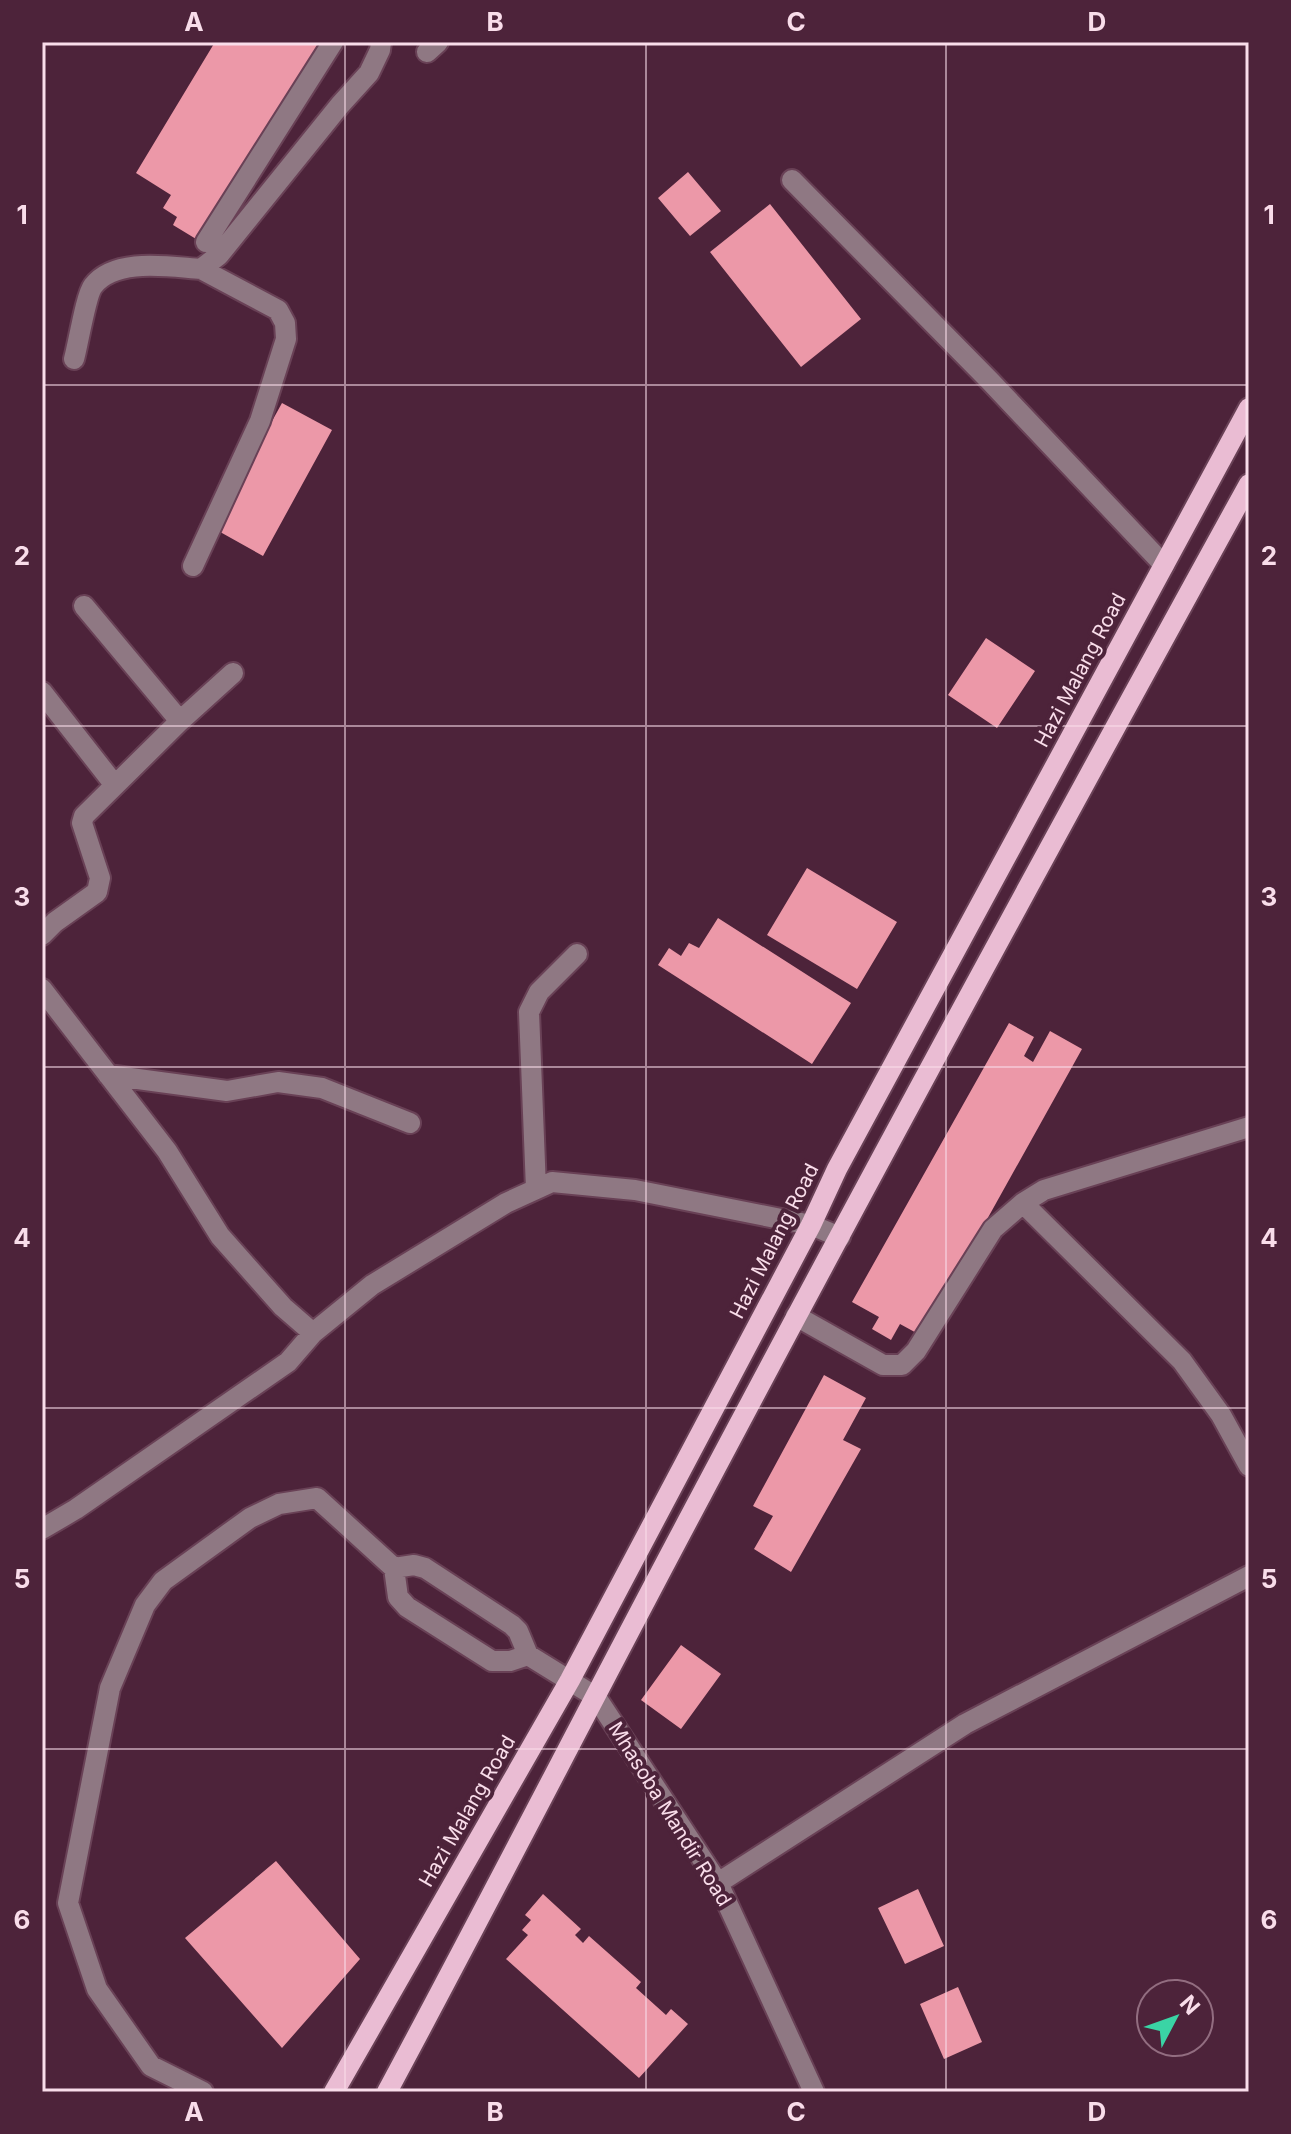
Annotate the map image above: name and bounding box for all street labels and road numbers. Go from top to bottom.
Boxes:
street label: Hazi Malang Road [1029,589,1131,751]
street label: Hazi Malang Road [725,1159,823,1323]
street label: Mhasoba Mandir Road [603,1718,737,1910]
street label: Hazi Malang Road [414,1731,520,1891]

